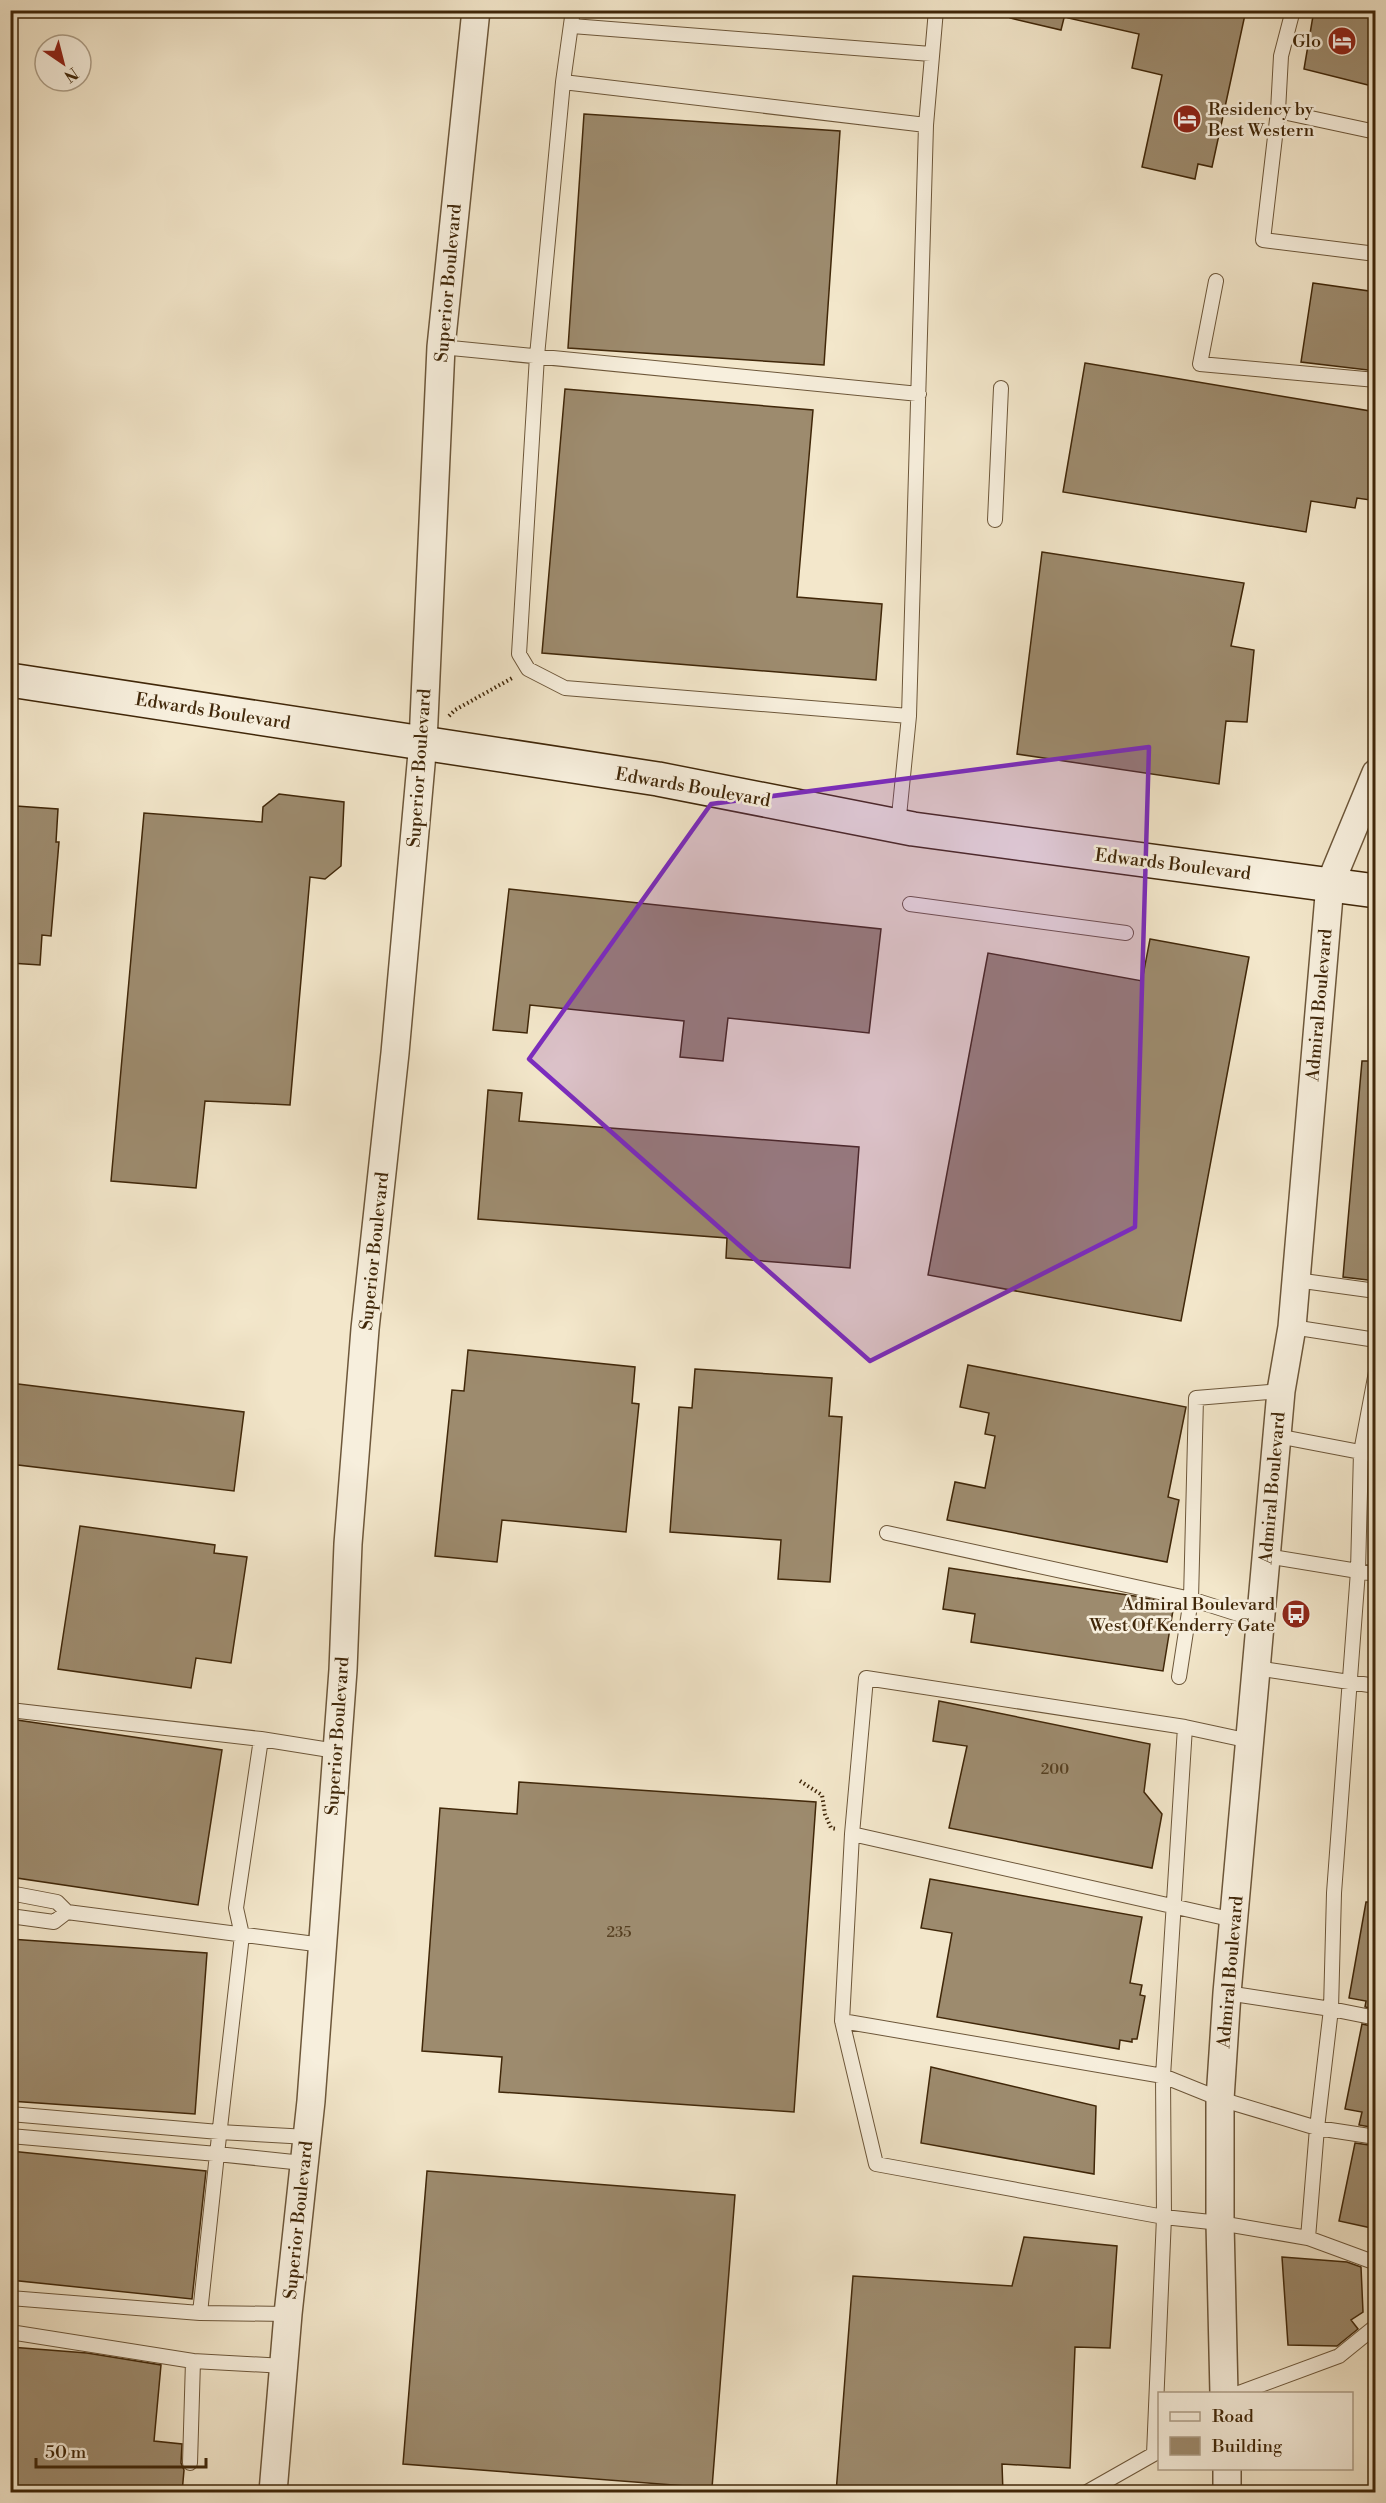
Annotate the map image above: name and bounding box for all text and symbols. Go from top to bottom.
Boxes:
hotel icon: Glo [1326,25,1358,57]
place label: Glo [1292,30,1321,53]
north arrow [33,33,93,93]
text: N [60,63,82,86]
place label: Residency by Best Western [1207,98,1315,142]
hotel icon: Residency by Best Western [1171,103,1203,135]
street label: Superior Boulevard [430,202,467,363]
street label: Superior Boulevard [402,687,437,848]
street label: Edwards Boulevard [134,688,293,735]
street label: Edwards Boulevard [614,763,773,813]
street label: Edwards Boulevard [1094,844,1253,886]
street label: Admiral Boulevard [1301,927,1338,1083]
street label: Superior Boulevard [355,1170,394,1331]
street label: Admiral Boulevard [1254,1410,1291,1566]
place label: Admiral Boulevard West Of Kenderry Gate [1088,1593,1276,1637]
bus stop icon: Admiral Boulevard West Of Kenderry Gate [1280,1598,1312,1630]
street label: Superior Boulevard [320,1655,355,1816]
house number: 200 [1041,1760,1069,1779]
street label: Admiral Boulevard [1212,1894,1249,2050]
house number: 235 [606,1923,632,1942]
street label: Superior Boulevard [279,2139,318,2300]
legend [1158,2392,1353,2470]
text: Road [1212,2405,1255,2428]
scale bar [36,2431,206,2469]
text: Building [1211,2435,1283,2458]
text: 50 m [45,2441,87,2464]

